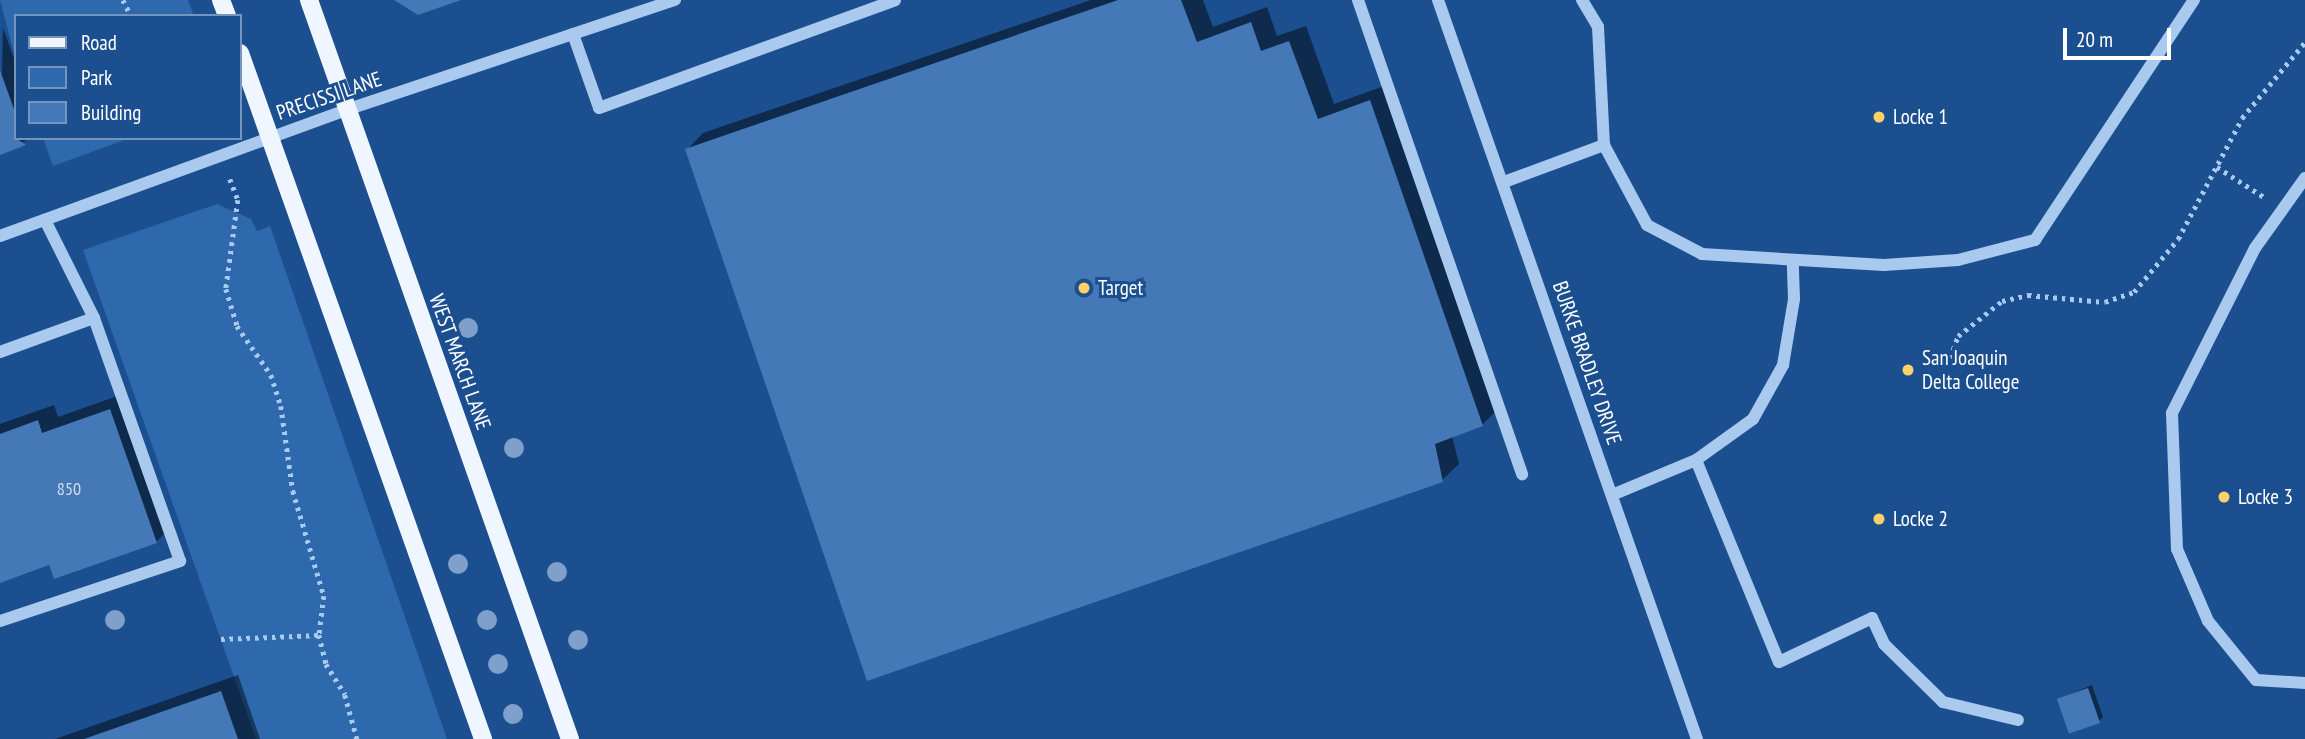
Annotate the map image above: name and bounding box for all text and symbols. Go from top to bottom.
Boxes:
legend [14,14,242,140]
scale bar [2067,14,2176,58]
text: 20 m [2076,26,2113,53]
text: Road [81,29,117,56]
text: Park [81,64,112,91]
street label: PRECISSI LANE [273,66,385,126]
text: Building [81,99,141,126]
place label: Locke 1 [1893,104,1948,130]
marker: Locke 1 [1871,109,1887,125]
place label: Target [1098,275,1143,301]
street label: BURKE BRADLEY DRIVE [1547,278,1627,448]
marker: Target [1076,280,1092,296]
street label: WEST MARCH LANE [424,290,496,434]
place label: San Joaquin Delta College [1922,345,2019,395]
marker: San Joaquin Delta College [1900,362,1916,378]
house number: 850 [57,478,81,500]
place label: Locke 3 [2238,484,2293,510]
marker: Locke 3 [2216,489,2232,505]
place label: Locke 2 [1893,506,1948,532]
marker: Locke 2 [1871,511,1887,527]

